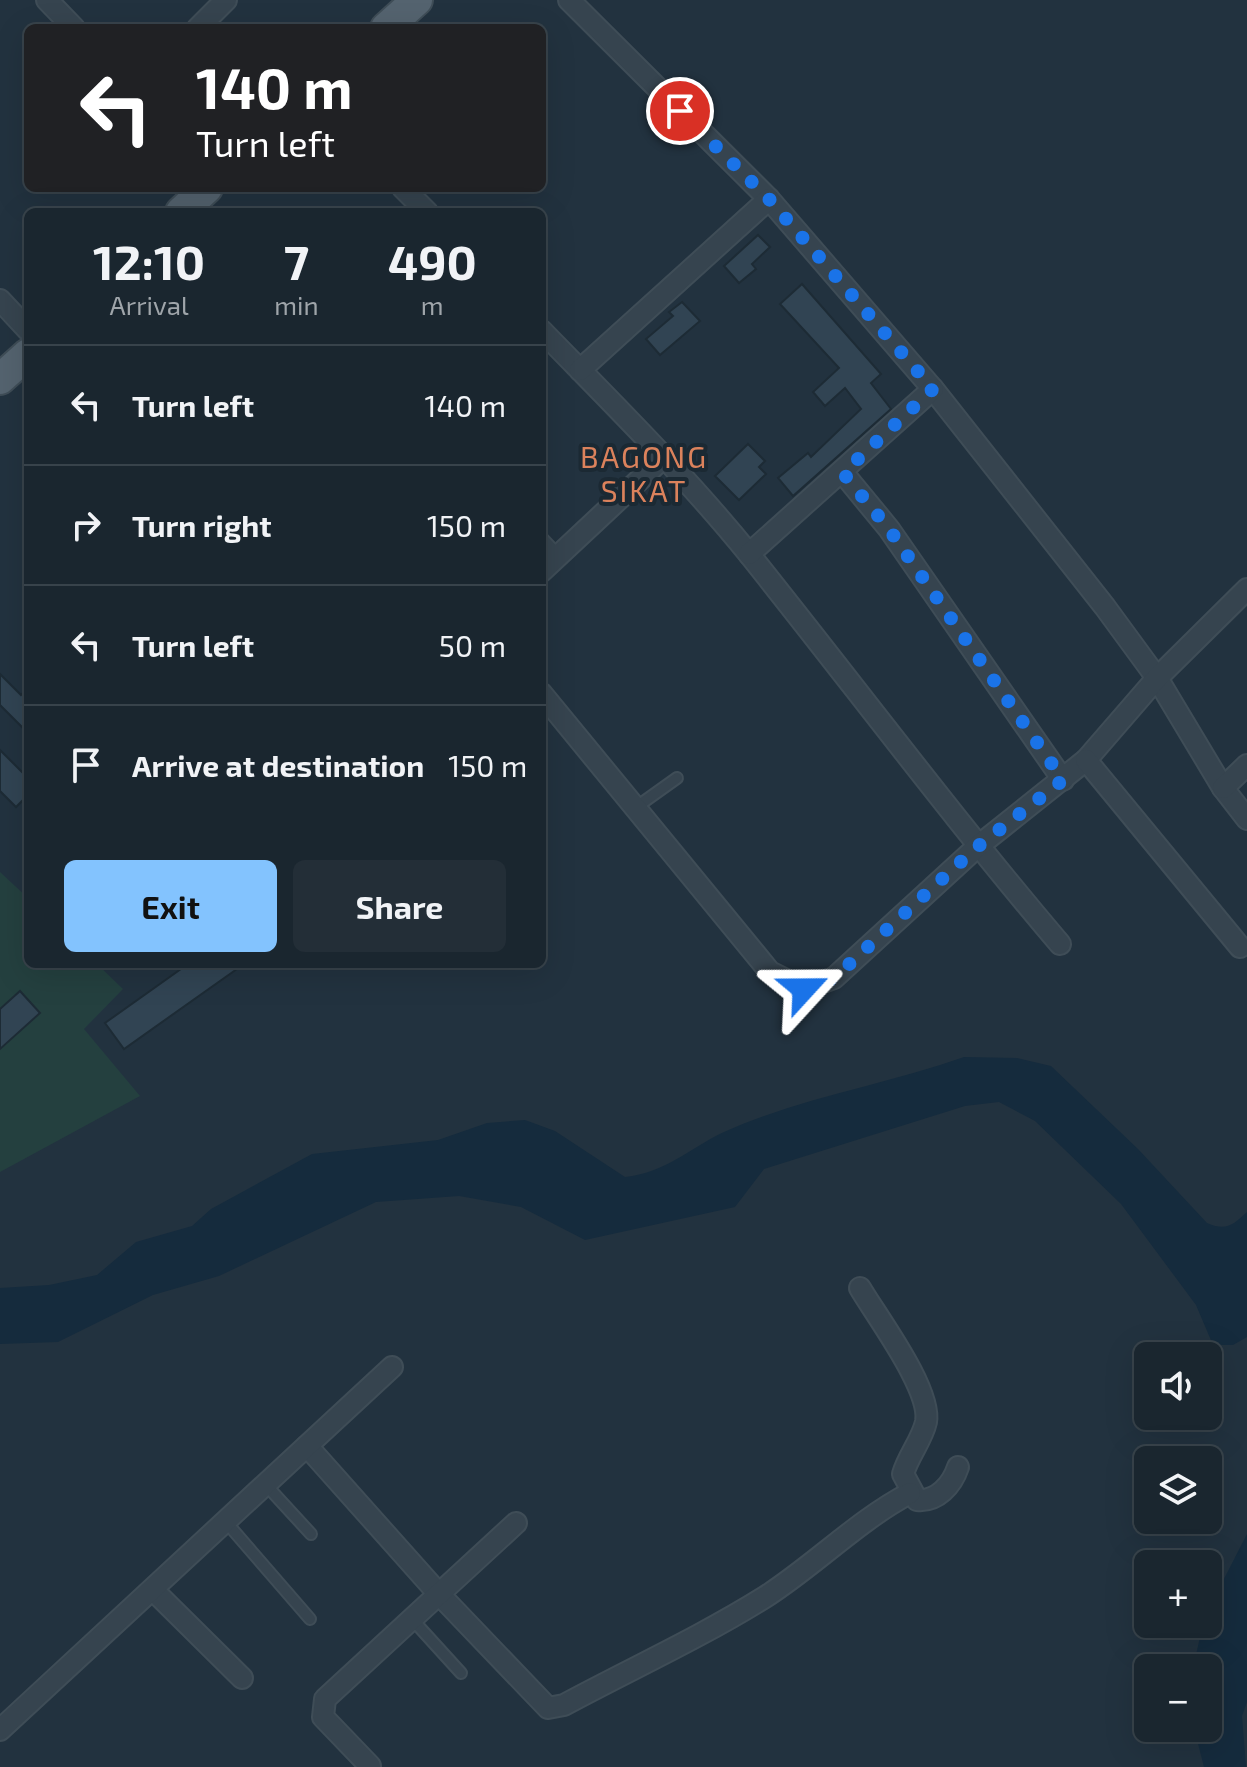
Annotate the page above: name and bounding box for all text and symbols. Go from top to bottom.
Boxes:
text: 140 m [196,53,353,120]
icon: left [64,56,168,160]
pin [646,77,714,145]
icon: arrive [658,89,702,133]
text: Turn left [196,121,335,164]
text: 12:10 [93,232,205,290]
text: 7 [284,232,309,290]
text: 490 [388,232,477,290]
text: Arrival [110,289,189,320]
text: min [274,289,319,320]
text: m [421,289,444,320]
icon: left [64,383,108,427]
text: Turn left [132,387,254,423]
text: 140 m [425,387,506,423]
district label: BAGONG SIKAT [580,438,708,508]
icon: right [64,503,108,547]
text: Turn right [132,507,272,543]
text: 150 m [427,507,506,543]
icon: left [64,623,108,667]
text: Turn left [132,627,254,663]
text: 50 m [439,627,506,663]
icon: arrive [64,743,108,787]
text: Arrive at destination [132,747,424,783]
text: 150 m [448,747,527,783]
button: Exit [64,860,277,952]
button: Share [293,860,506,952]
position arrow [762,947,846,1031]
map controls [1134,1342,1222,1742]
button: sound [1134,1342,1222,1430]
button: layers [1134,1446,1222,1534]
button: + [1134,1550,1222,1638]
button: − [1134,1654,1222,1742]

